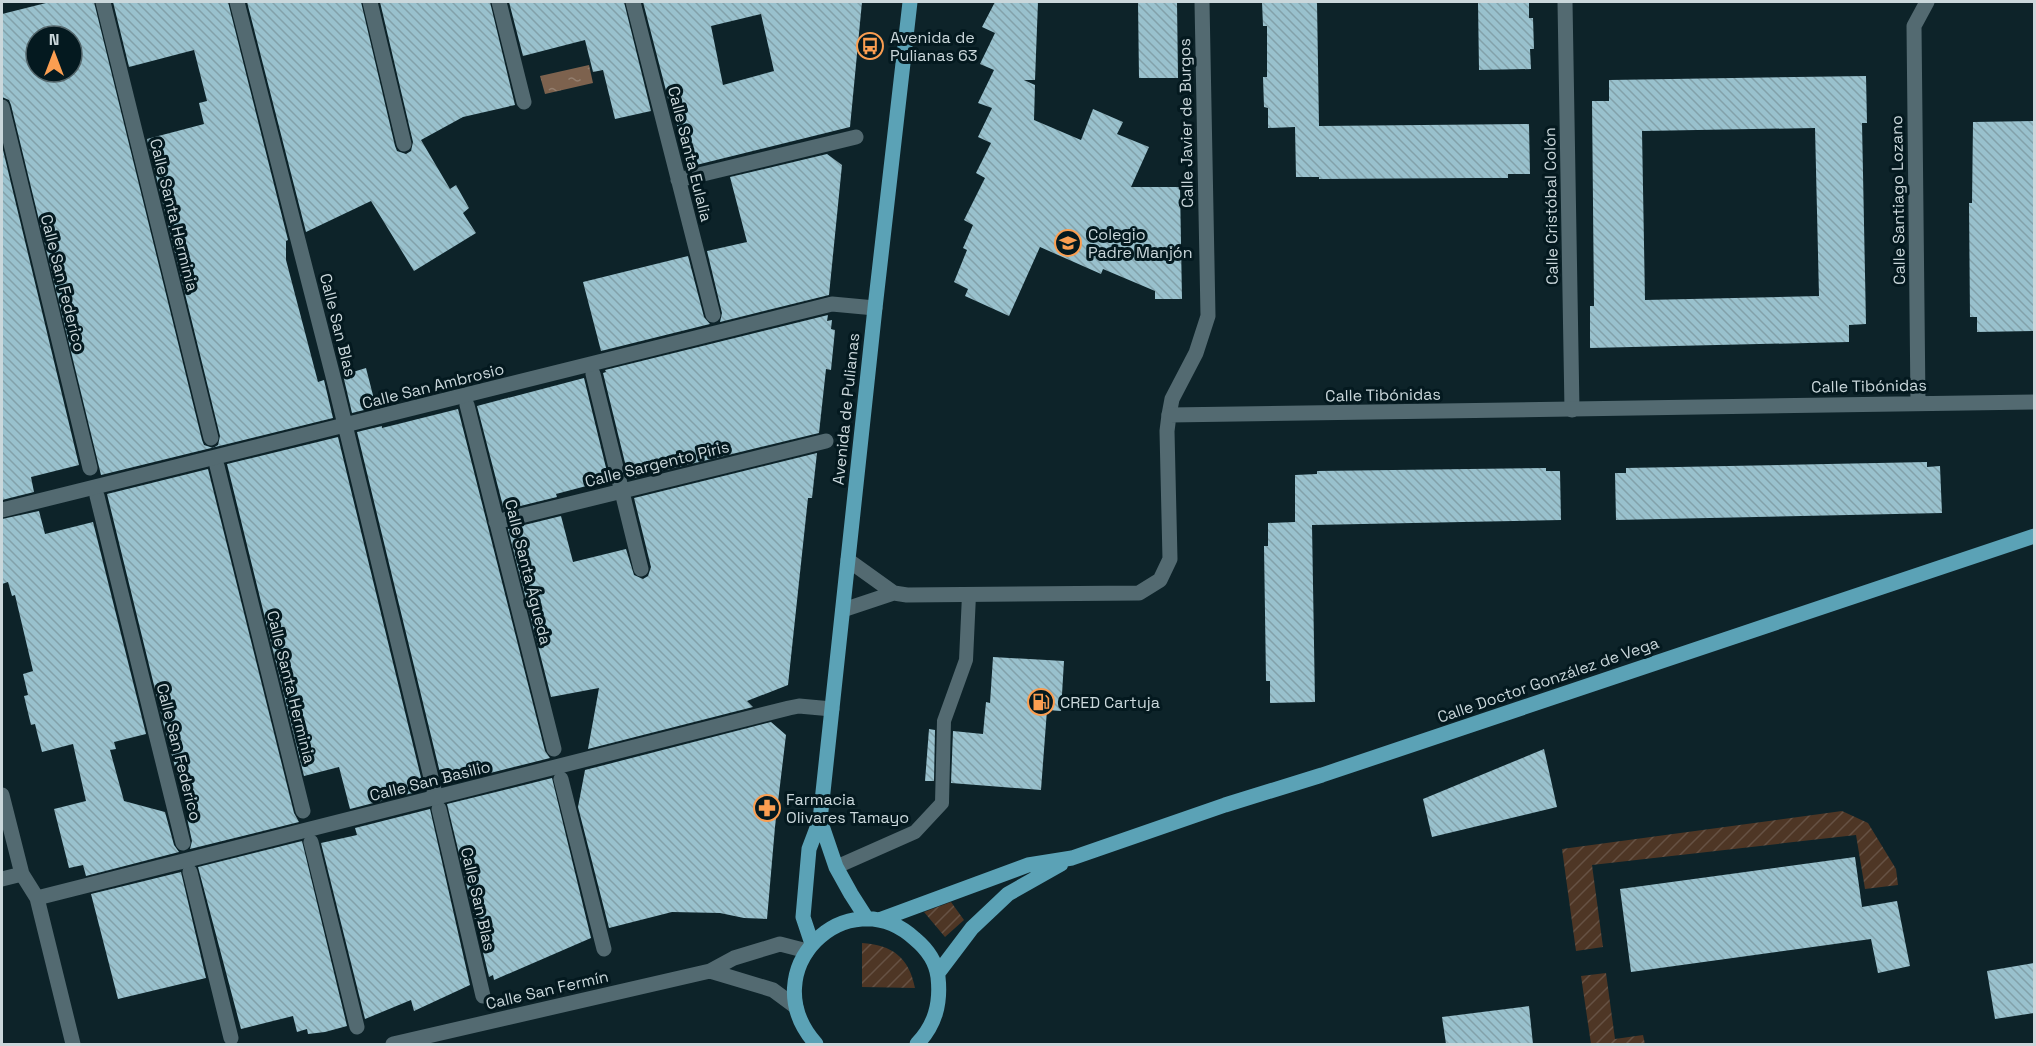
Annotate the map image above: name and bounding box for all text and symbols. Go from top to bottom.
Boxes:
north arrow [24,24,84,84]
place label: Avenida de Pulianas 63 [890,27,977,66]
text: N [49,29,59,50]
bus stop icon: Avenida de Pulianas 63 [855,31,885,61]
street label: Calle Javier de Burgos [1174,38,1198,208]
street label: Calle Santa Eulalia [663,84,717,224]
street label: Calle Santiago Lozano [1886,115,1910,285]
street label: Calle Cristóbal Colón [1539,127,1563,285]
street label: Calle Santa Herminia [145,136,203,294]
street label: Calle San Federico [36,212,90,354]
place label: Colegio Padre Manjón [1088,224,1193,263]
school or university icon: Colegio Padre Manjón [1053,228,1083,258]
street label: Calle San Blas [315,271,361,379]
street label: Avenida de Pulianas [828,332,864,486]
street label: Calle San Ambrosio [360,358,506,414]
street label: Calle Tibónidas [1811,374,1927,398]
street label: Calle Tibónidas [1325,383,1441,407]
street label: Calle Sargento Piris [583,436,731,492]
street label: Calle Santa Águeda [500,497,556,647]
street label: Calle Santa Herminia [262,608,320,766]
street label: Calle Doctor González de Vega [1434,632,1662,728]
street label: Calle San Federico [152,681,206,823]
fuel station icon: CRED Cartuja [1026,687,1056,717]
place label: CRED Cartuja [1060,692,1160,713]
street label: Calle San Basilio [367,756,493,806]
place label: Farmacia Olivares Tamayo [786,789,909,828]
pharmacy icon: Farmacia Olivares Tamayo [752,793,782,823]
street label: Calle San Blas [456,845,500,953]
street label: Calle San Fermín [484,966,610,1014]

